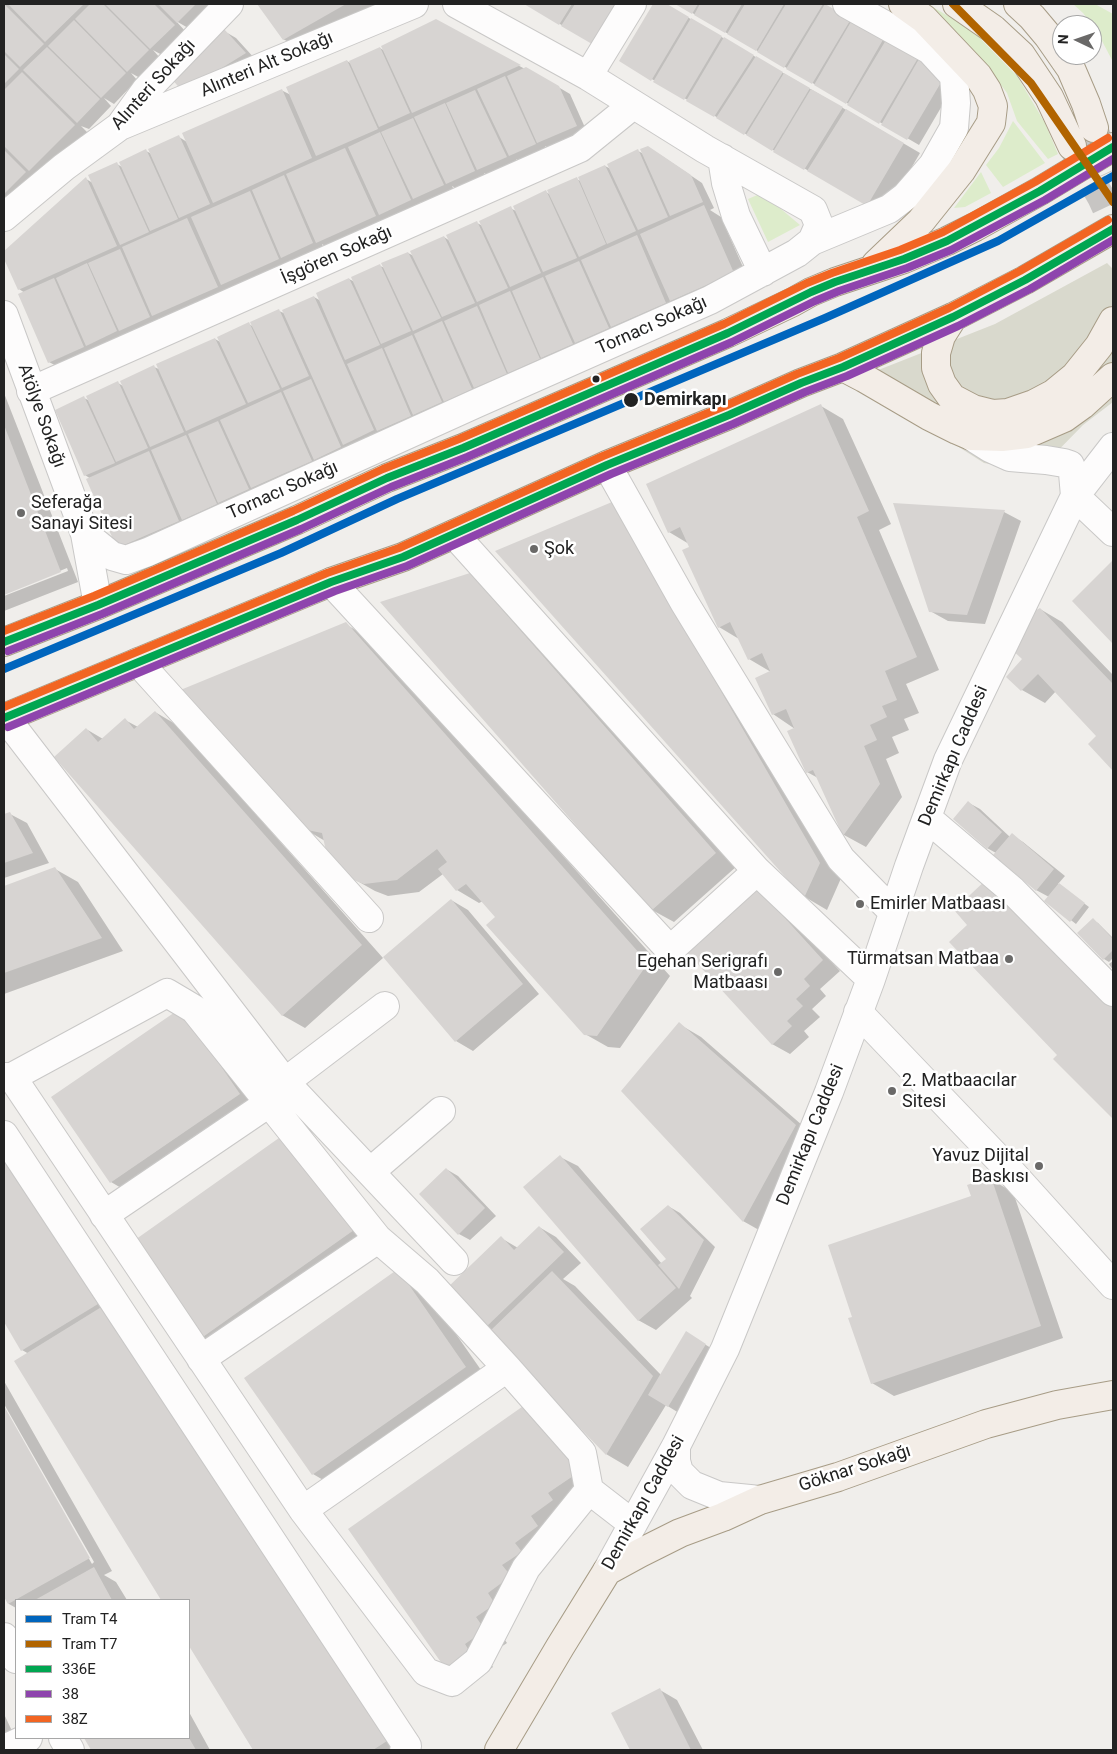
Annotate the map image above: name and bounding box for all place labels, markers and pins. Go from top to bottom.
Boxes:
unlabelled marker [591,374,601,384]
place label: Demirkapı [644,389,727,411]
marker: Demirkapı [622,391,640,409]
place label: Seferağa Sanayi Sitesi [31,492,133,534]
marker: Seferağa Sanayi Sitesi [15,507,27,519]
place label: Şok [544,538,574,560]
marker: Şok [528,543,540,555]
place label: Emirler Matbaası [870,893,1006,915]
marker: Emirler Matbaası [854,898,866,910]
place label: Türmatsan Matbaa [847,948,999,970]
place label: Egehan Serigrafı Matbaası [637,951,768,994]
marker: Türmatsan Matbaa [1003,953,1015,965]
marker: Egehan Serigrafı Matbaası [772,966,784,978]
place label: 2. Matbaacılar Sitesi [902,1070,1017,1112]
marker: 2. Matbaacılar Sitesi [886,1085,898,1097]
place label: Yavuz Dijital Baskısı [932,1145,1029,1188]
marker: Yavuz Dijital Baskısı [1033,1160,1045,1172]

